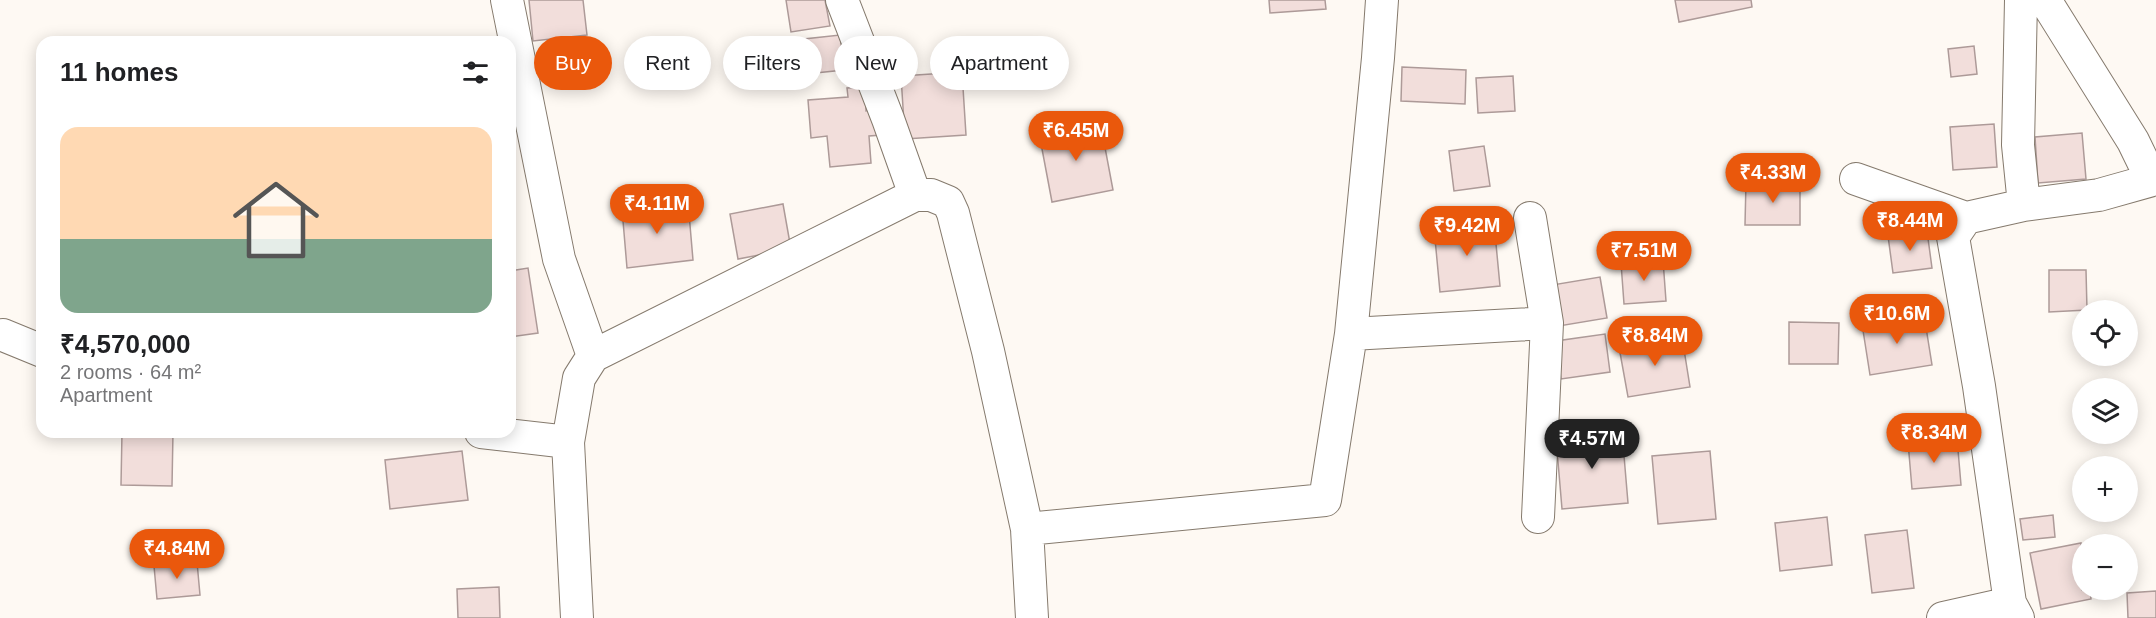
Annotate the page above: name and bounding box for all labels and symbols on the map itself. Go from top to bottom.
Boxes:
pin: ₹6.45M [1027,111,1125,162]
pin: ₹4.33M [1724,153,1822,204]
pin: ₹4.11M [608,184,706,235]
pin: ₹8.44M [1861,201,1959,252]
pin: ₹9.42M [1418,206,1516,257]
pin: ₹7.51M [1595,231,1693,282]
pin: ₹10.6M [1848,294,1946,345]
pin: ₹8.84M [1606,316,1704,367]
pin: ₹8.34M [1885,413,1983,464]
pin: ₹4.57M [1543,419,1641,470]
pin: ₹4.84M [128,529,226,580]

